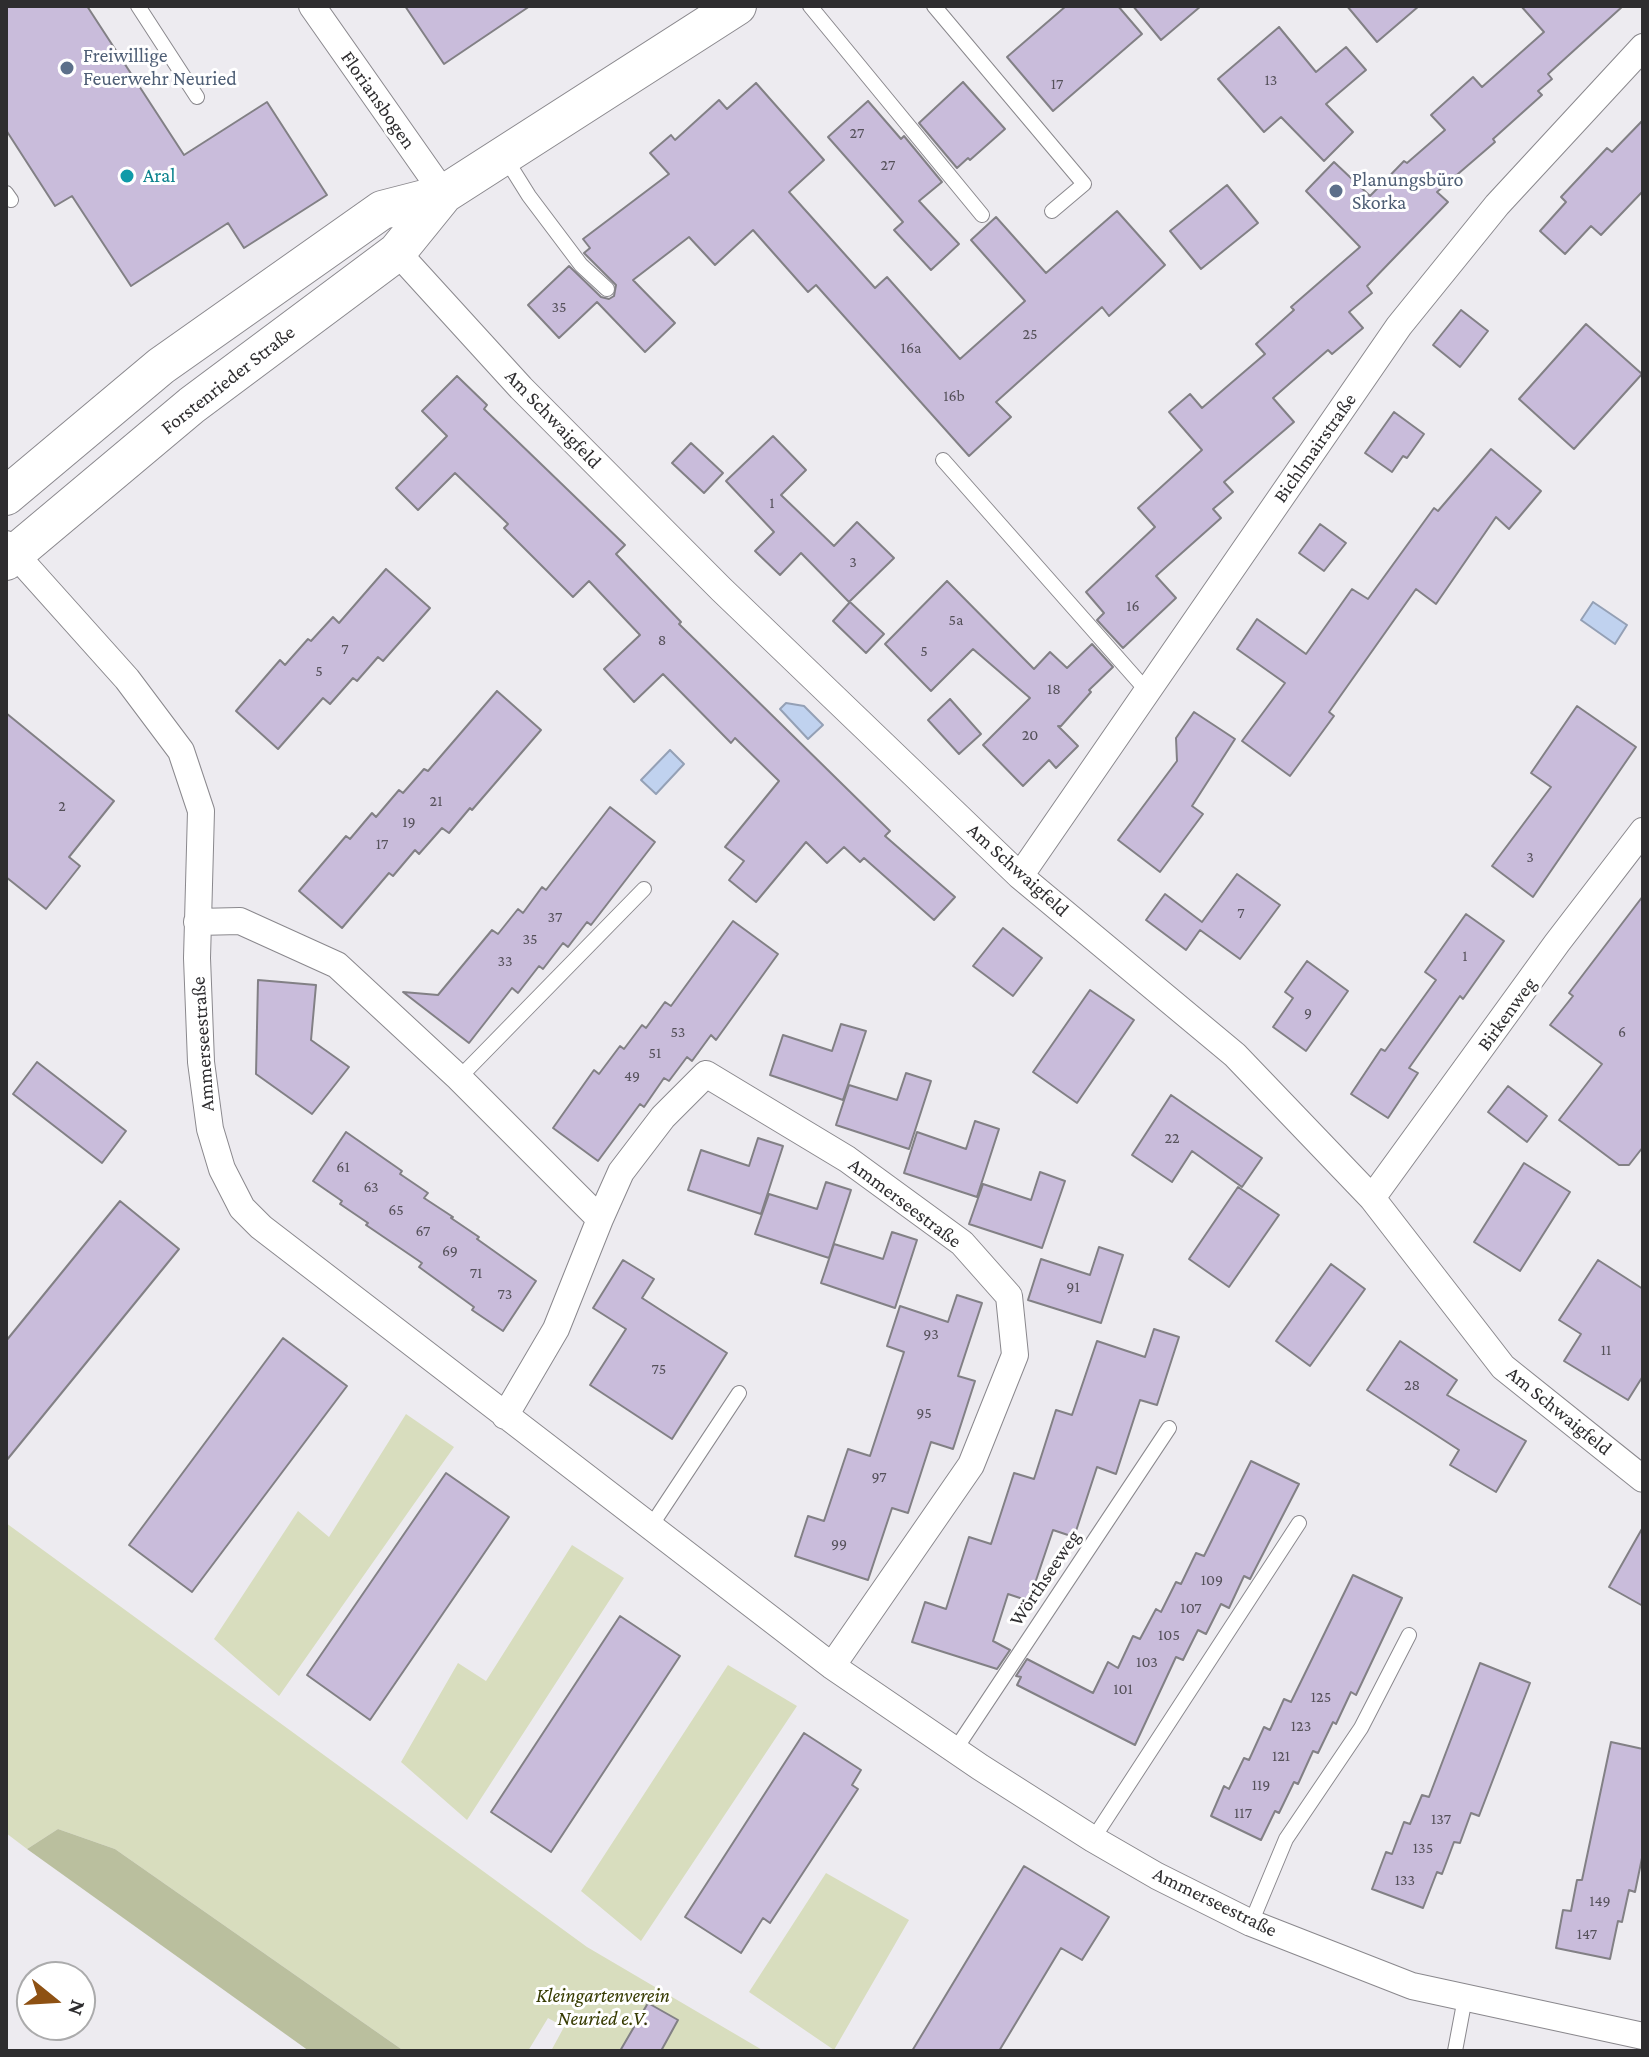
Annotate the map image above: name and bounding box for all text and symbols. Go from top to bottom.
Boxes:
place label: Freiwillige Feuerwehr Neuried [83,44,237,91]
street label: Floriansbogen [335,46,421,154]
marker: Freiwillige Feuerwehr Neuried [58,59,76,77]
house number: 13 [1265,70,1277,90]
house number: 17 [1051,74,1063,94]
house number: 27 [850,123,864,143]
house number: 27 [881,155,895,175]
place label: Aral [143,164,176,188]
marker: Aral [118,167,136,185]
place label: Planungsbüro Skorka [1352,168,1463,215]
marker: Planungsbüro Skorka [1327,182,1345,200]
house number: 35 [551,297,567,317]
street label: Forstenrieder Straße [156,320,300,440]
house number: 25 [1022,324,1038,344]
house number: 16a [901,338,921,358]
street label: Am Schwaigfeld [500,364,606,474]
house number: 16b [943,386,965,406]
street label: Bichlmairstraße [1268,389,1362,507]
house number: 1 [769,493,775,513]
house number: 3 [849,552,857,572]
house number: 16 [1126,596,1140,616]
house number: 5a [949,610,963,630]
house number: 8 [658,630,666,650]
house number: 7 [341,639,349,659]
house number: 5 [920,641,928,661]
house number: 5 [315,661,323,681]
house number: 18 [1047,679,1061,699]
house number: 20 [1022,725,1038,745]
house number: 21 [430,791,442,811]
house number: 2 [58,796,66,816]
house number: 19 [402,812,416,832]
street label: Am Schwaigfeld [962,818,1074,922]
house number: 17 [376,834,388,854]
house number: 3 [1526,847,1534,867]
house number: 7 [1237,903,1245,923]
house number: 37 [548,907,562,927]
house number: 35 [522,929,538,949]
house number: 1 [1462,946,1468,966]
house number: 33 [497,951,513,971]
street label: Birkenweg [1472,973,1542,1055]
street label: Ammerseestraße [186,976,220,1112]
house number: 9 [1304,1003,1312,1023]
house number: 53 [671,1022,685,1042]
house number: 6 [1618,1022,1626,1042]
house number: 51 [649,1043,661,1063]
house number: 49 [624,1066,640,1086]
house number: 22 [1164,1128,1180,1148]
street label: Ammerseestraße [844,1153,966,1253]
house number: 61 [336,1157,350,1177]
house number: 63 [363,1177,379,1197]
house number: 65 [388,1200,404,1220]
house number: 67 [416,1221,430,1241]
house number: 69 [442,1241,458,1261]
house number: 71 [470,1263,482,1283]
house number: 91 [1066,1277,1080,1297]
house number: 73 [498,1284,512,1304]
house number: 93 [923,1324,939,1344]
house number: 11 [1601,1340,1611,1360]
house number: 75 [652,1359,666,1379]
street label: Am Schwaigfeld [1501,1361,1617,1461]
house number: 28 [1404,1375,1420,1395]
house number: 95 [916,1403,932,1423]
house number: 97 [871,1467,887,1487]
street label: Wörthseeweg [1004,1526,1086,1630]
house number: 99 [831,1534,847,1554]
house number: 109 [1201,1570,1223,1590]
house number: 107 [1180,1598,1202,1618]
house number: 105 [1158,1625,1180,1645]
house number: 103 [1136,1652,1158,1672]
house number: 101 [1113,1679,1133,1699]
house number: 125 [1311,1687,1331,1707]
house number: 123 [1291,1716,1311,1736]
house number: 121 [1272,1746,1290,1766]
house number: 119 [1252,1775,1270,1795]
house number: 117 [1234,1803,1252,1823]
house number: 137 [1431,1809,1451,1829]
house number: 135 [1413,1838,1433,1858]
street label: Ammerseestraße [1149,1862,1281,1942]
house number: 133 [1395,1870,1415,1890]
house number: 149 [1589,1891,1611,1911]
house number: 147 [1577,1924,1597,1944]
north arrow [16,1961,96,2041]
park label: Kleingartenverein Neuried e.V. [536,1984,670,2031]
text: N [63,1997,92,2019]

